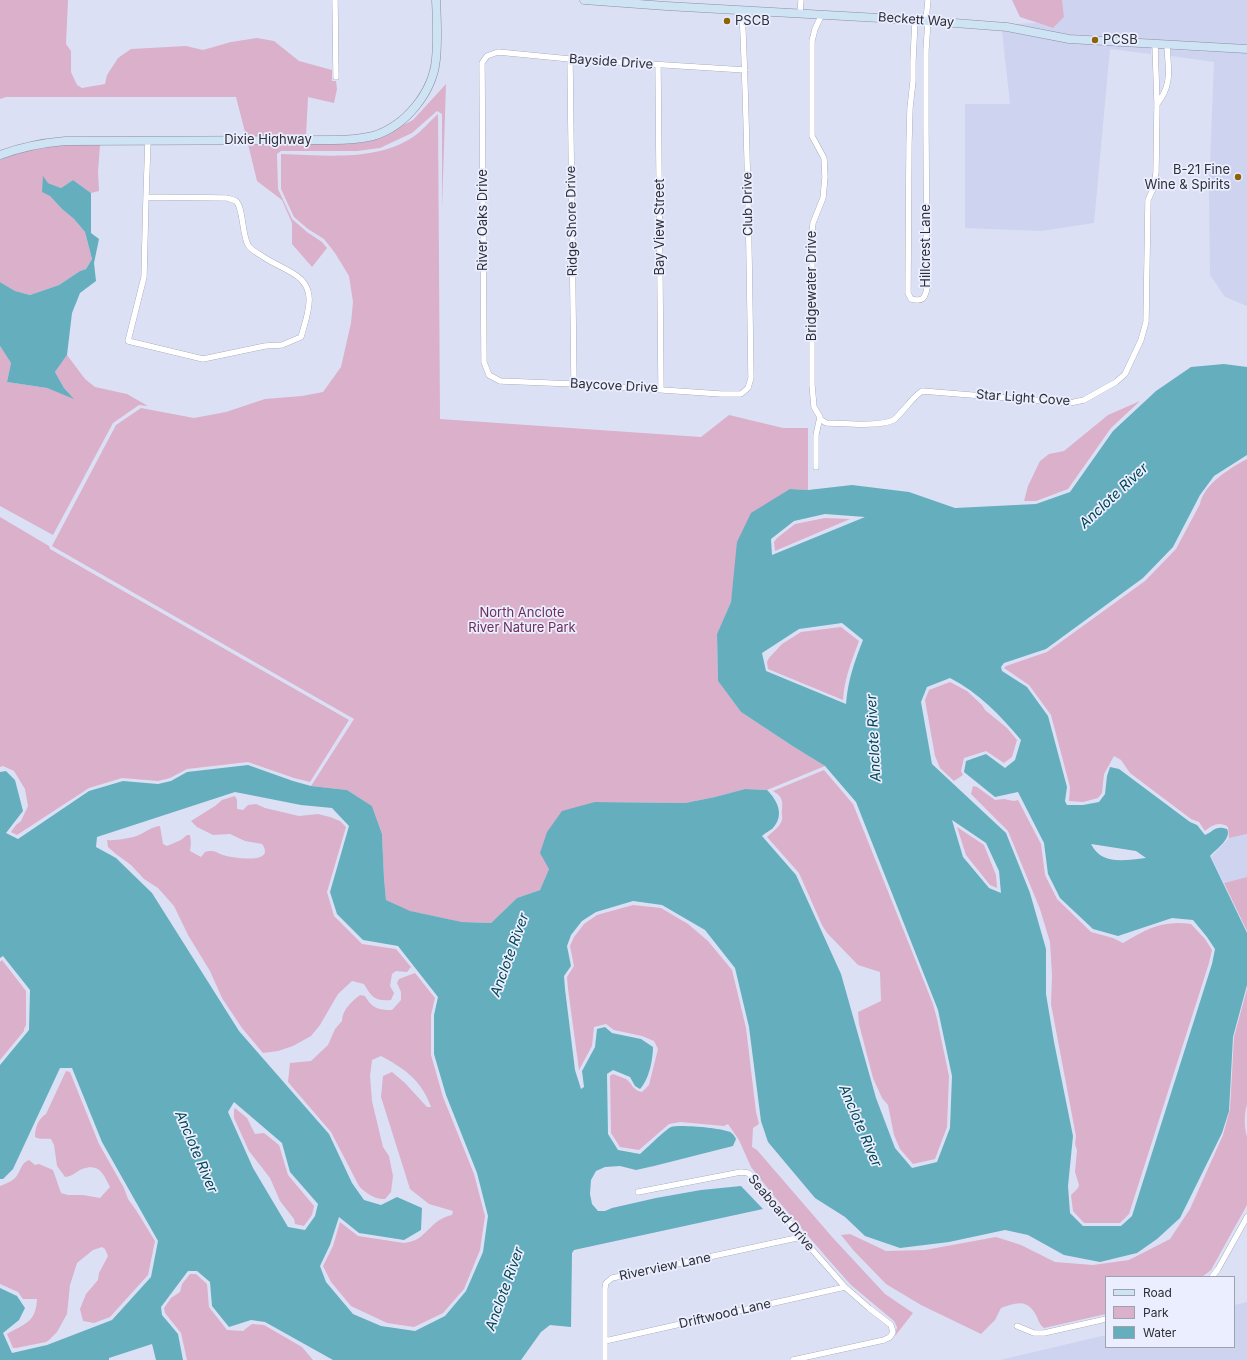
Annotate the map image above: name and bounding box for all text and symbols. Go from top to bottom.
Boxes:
street label: Beckett Way [877,10,955,30]
place label: PSCB [735,13,770,29]
marker: PSCB [722,16,732,26]
place label: PCSB [1103,32,1138,48]
marker: PCSB [1090,35,1100,45]
street label: Bayside Drive [568,51,654,73]
street label: Dixie Highway [224,132,312,148]
place label: B-21 Fine Wine & Spirits [1144,162,1230,193]
street label: Ridge Shore Drive [563,166,581,276]
street label: River Oaks Drive [475,169,491,271]
street label: Club Drive [740,172,756,236]
marker: B-21 Fine Wine & Spirits [1233,172,1243,182]
street label: Bay View Street [652,178,668,276]
street label: Hillcrest Lane [918,204,934,288]
street label: Bridgewater Drive [804,231,820,341]
street label: Baycove Drive [570,376,658,396]
street label: Star Light Cove [975,387,1071,409]
water label: Anclote River [1076,460,1152,532]
park label: North Anclote River Nature Park [468,605,576,636]
water label: Anclote River [863,694,885,782]
water label: Anclote River [487,911,533,999]
water label: Anclote River [835,1082,885,1170]
water label: Anclote River [171,1108,221,1196]
street label: Seaboard Drive [744,1172,818,1254]
water label: Anclote River [482,1245,528,1333]
street label: Riverview Lane [618,1250,712,1284]
legend [1105,1276,1235,1348]
text: Road [1143,1285,1172,1300]
street label: Driftwood Lane [677,1296,773,1332]
text: Park [1143,1305,1169,1320]
text: Water [1143,1325,1176,1340]

